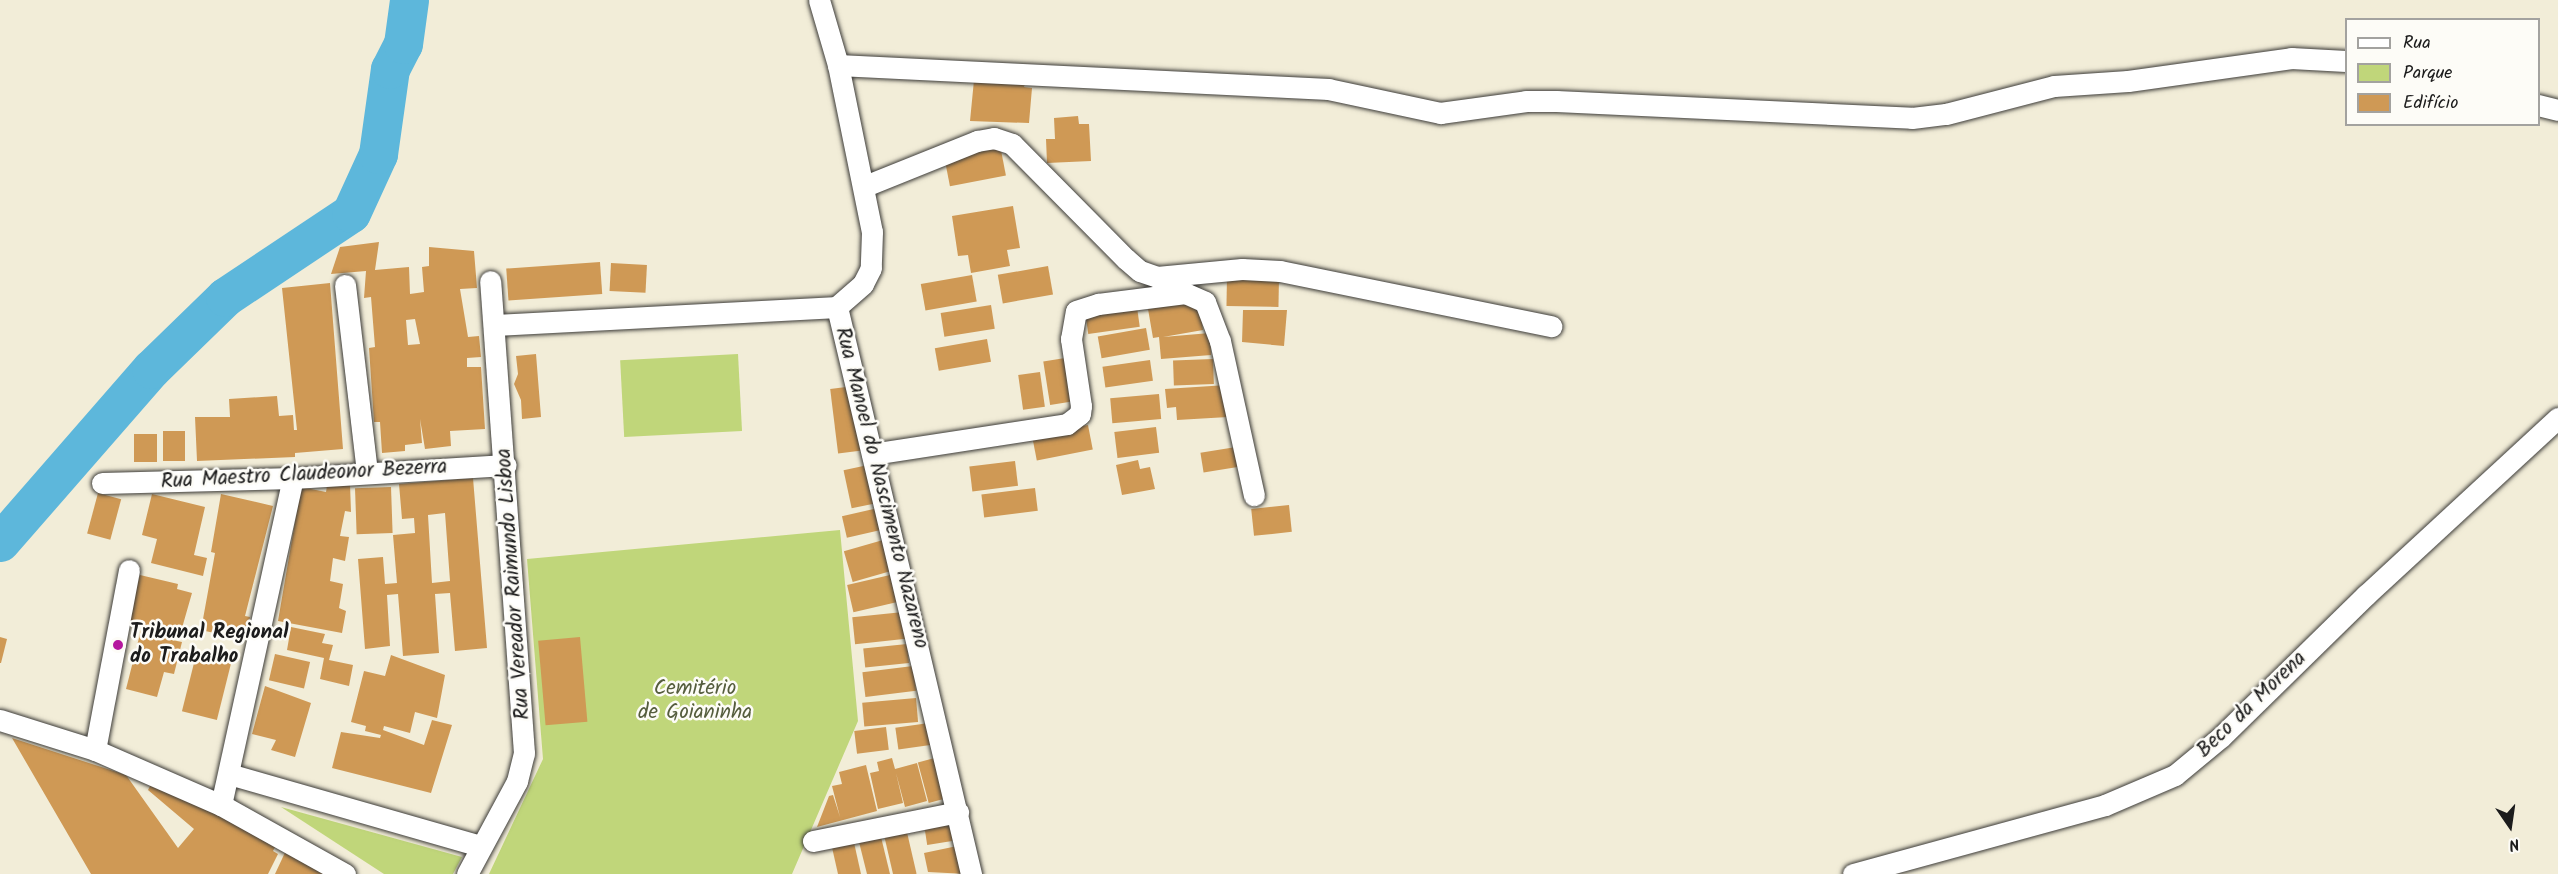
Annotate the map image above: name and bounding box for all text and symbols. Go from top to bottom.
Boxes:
legend [2345,18,2540,126]
text: Rua [2403,29,2431,58]
text: Parque [2403,59,2452,88]
text: Edifício [2403,89,2458,118]
street label: Rua Manoel do Nascimento Nazareno [829,325,933,651]
street label: Rua Vereador Raimundo Lisboa [492,447,536,721]
street label: Rua Maestro Claudeonor Bezerra [160,455,448,495]
place label: Tribunal Regional do Trabalho [130,620,289,670]
marker: Tribunal Regional do Trabalho [111,638,125,652]
street label: Beco da Morena [2192,646,2312,764]
park label: Cemitério de Goianinha [638,676,752,726]
north arrow [2480,796,2540,856]
text: N [2506,831,2522,857]

